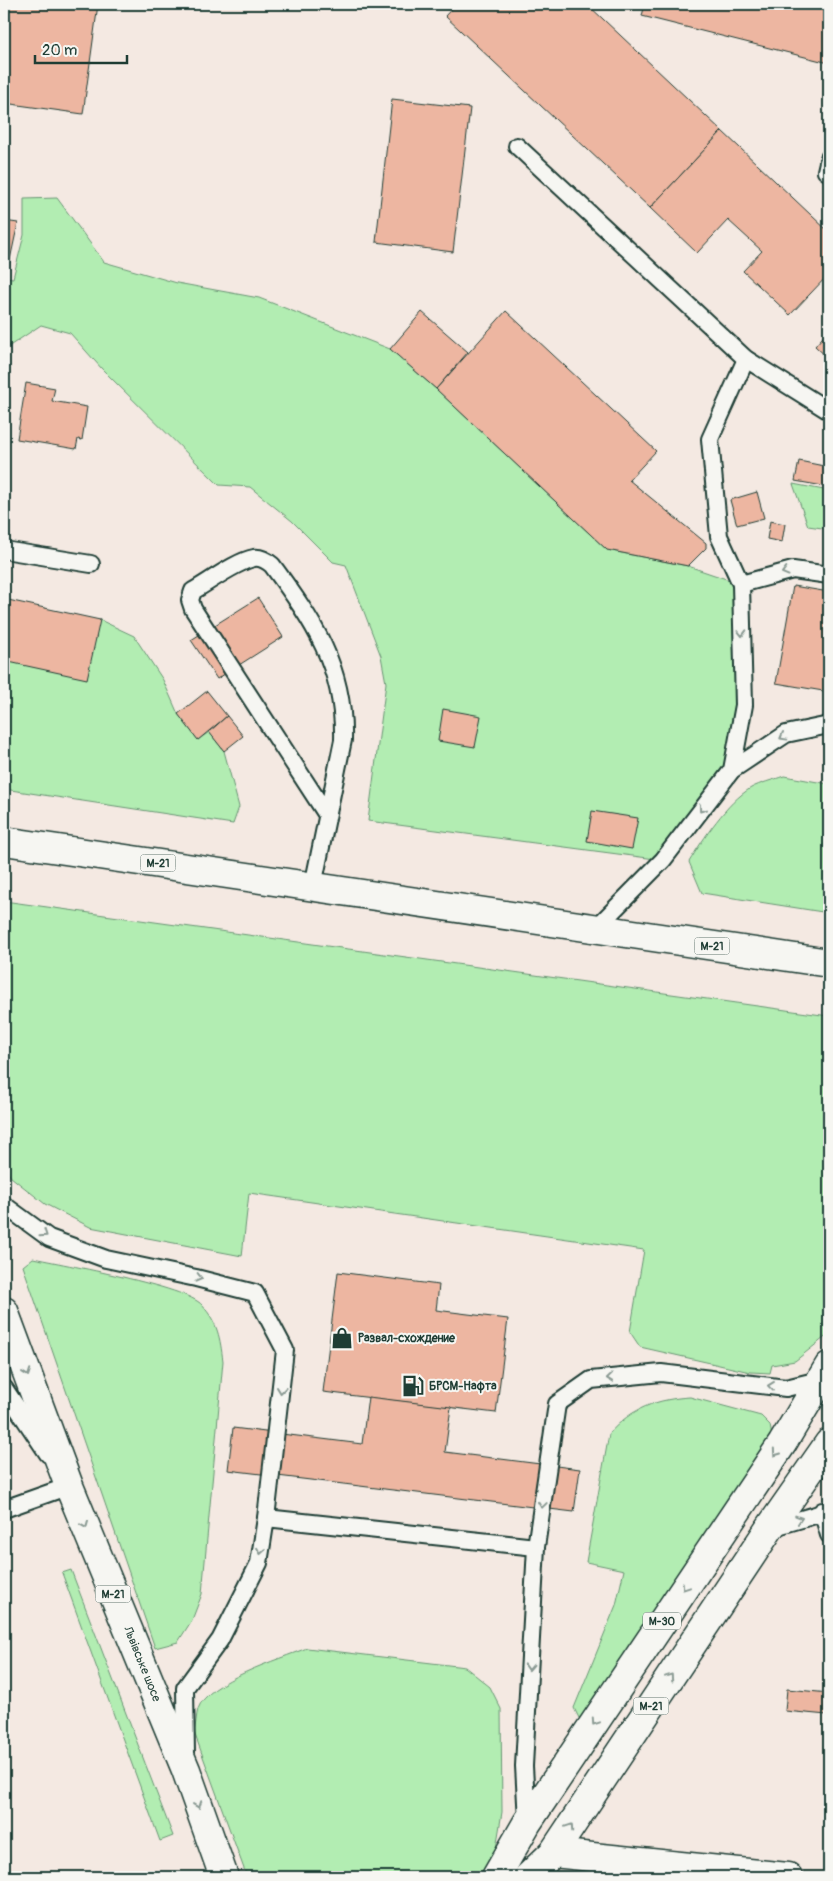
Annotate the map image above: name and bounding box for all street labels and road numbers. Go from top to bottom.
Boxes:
road number: М-21 [140,854,176,871]
road number: М-21 [694,938,730,954]
road number: М-21 [96,1586,130,1602]
road number: М-30 [643,1612,681,1630]
street label: Львівське шосе [120,1623,164,1704]
road number: М-21 [634,1698,668,1714]

